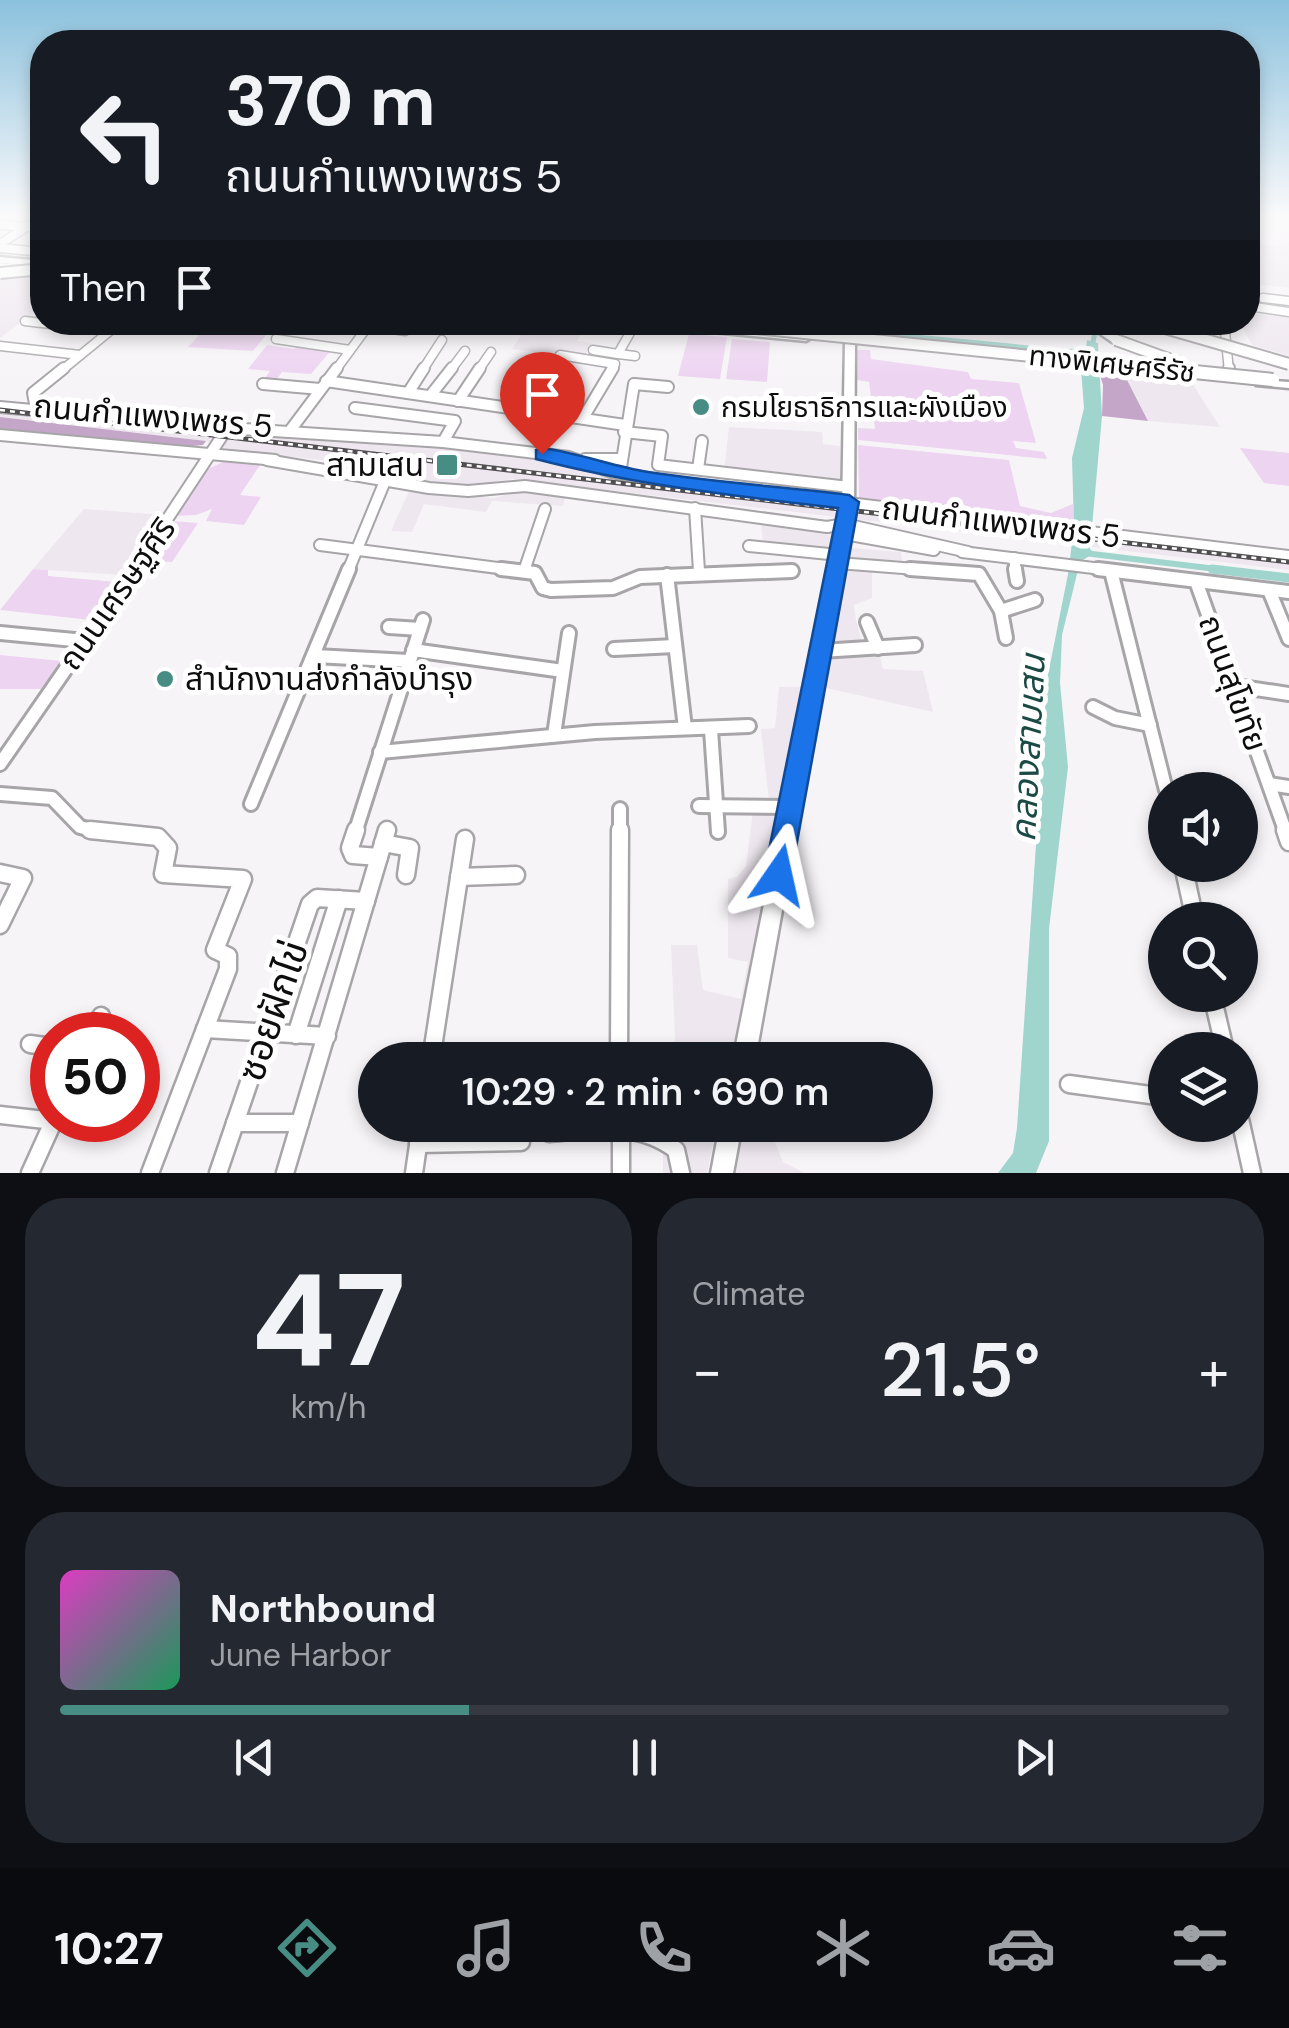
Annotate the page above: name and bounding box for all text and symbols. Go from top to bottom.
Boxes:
text: 370 m [225,56,436,147]
icon: left [60,70,190,200]
text: ถนนกำแพงเพชร 5 [225,147,563,206]
icon: arrive [167,260,222,315]
text: Then [60,263,147,313]
street label: ทางพิเศษศรีรัช [1027,337,1197,391]
pin [500,352,585,455]
icon: arrive [515,367,570,422]
street label: ถนนกำแพงเพชร 5 [32,385,274,447]
place label: กรมโยธาธิการและผังเมือง [721,389,1008,426]
marker: กรมโยธาธิการและผังเมือง [690,396,712,418]
place label: สามเสน [326,444,424,486]
marker: สามเสน [434,452,460,478]
street label: ถนนกำแพงเพชร 5 [879,487,1123,557]
street label: ถนนเศรษฐศิริ [49,509,185,679]
street label: ถนนสุโขทัย [1189,609,1277,757]
water label: คลองสามเสน [1000,651,1056,843]
place label: สํานักงานส่งกําลังบํารุง [185,658,473,700]
marker: สํานักงานส่งกําลังบํารุง [154,668,176,690]
map controls [1148,772,1258,1142]
button: sound [1148,772,1258,882]
position arrow [727,823,831,927]
button: search [1148,902,1258,1012]
street label: ซอยฝักไข่ [226,934,320,1088]
speed limit sign: 50 [30,1012,160,1142]
button: layers [1148,1032,1258,1142]
text: 10:29 · 2 min · 690 m [462,1067,829,1117]
text: 47 [251,1236,406,1405]
text: Climate [692,1273,806,1315]
text: 21.5° [880,1322,1041,1419]
text: − [692,1335,722,1407]
text: + [1199,1335,1229,1407]
text: km/h [291,1386,366,1428]
text: Northbound [210,1584,436,1634]
text: June Harbor [210,1634,391,1676]
icon: previous [227,1730,282,1785]
icon: pause [617,1730,672,1785]
icon: next [1007,1730,1062,1785]
icon: directions [272,1913,342,1983]
icon: music [451,1913,521,1983]
icon: phone [629,1913,699,1983]
icon: climate [808,1913,878,1983]
icon: car [986,1913,1056,1983]
icon: filters [1165,1913,1235,1983]
text: 10:27 [54,1919,164,1978]

